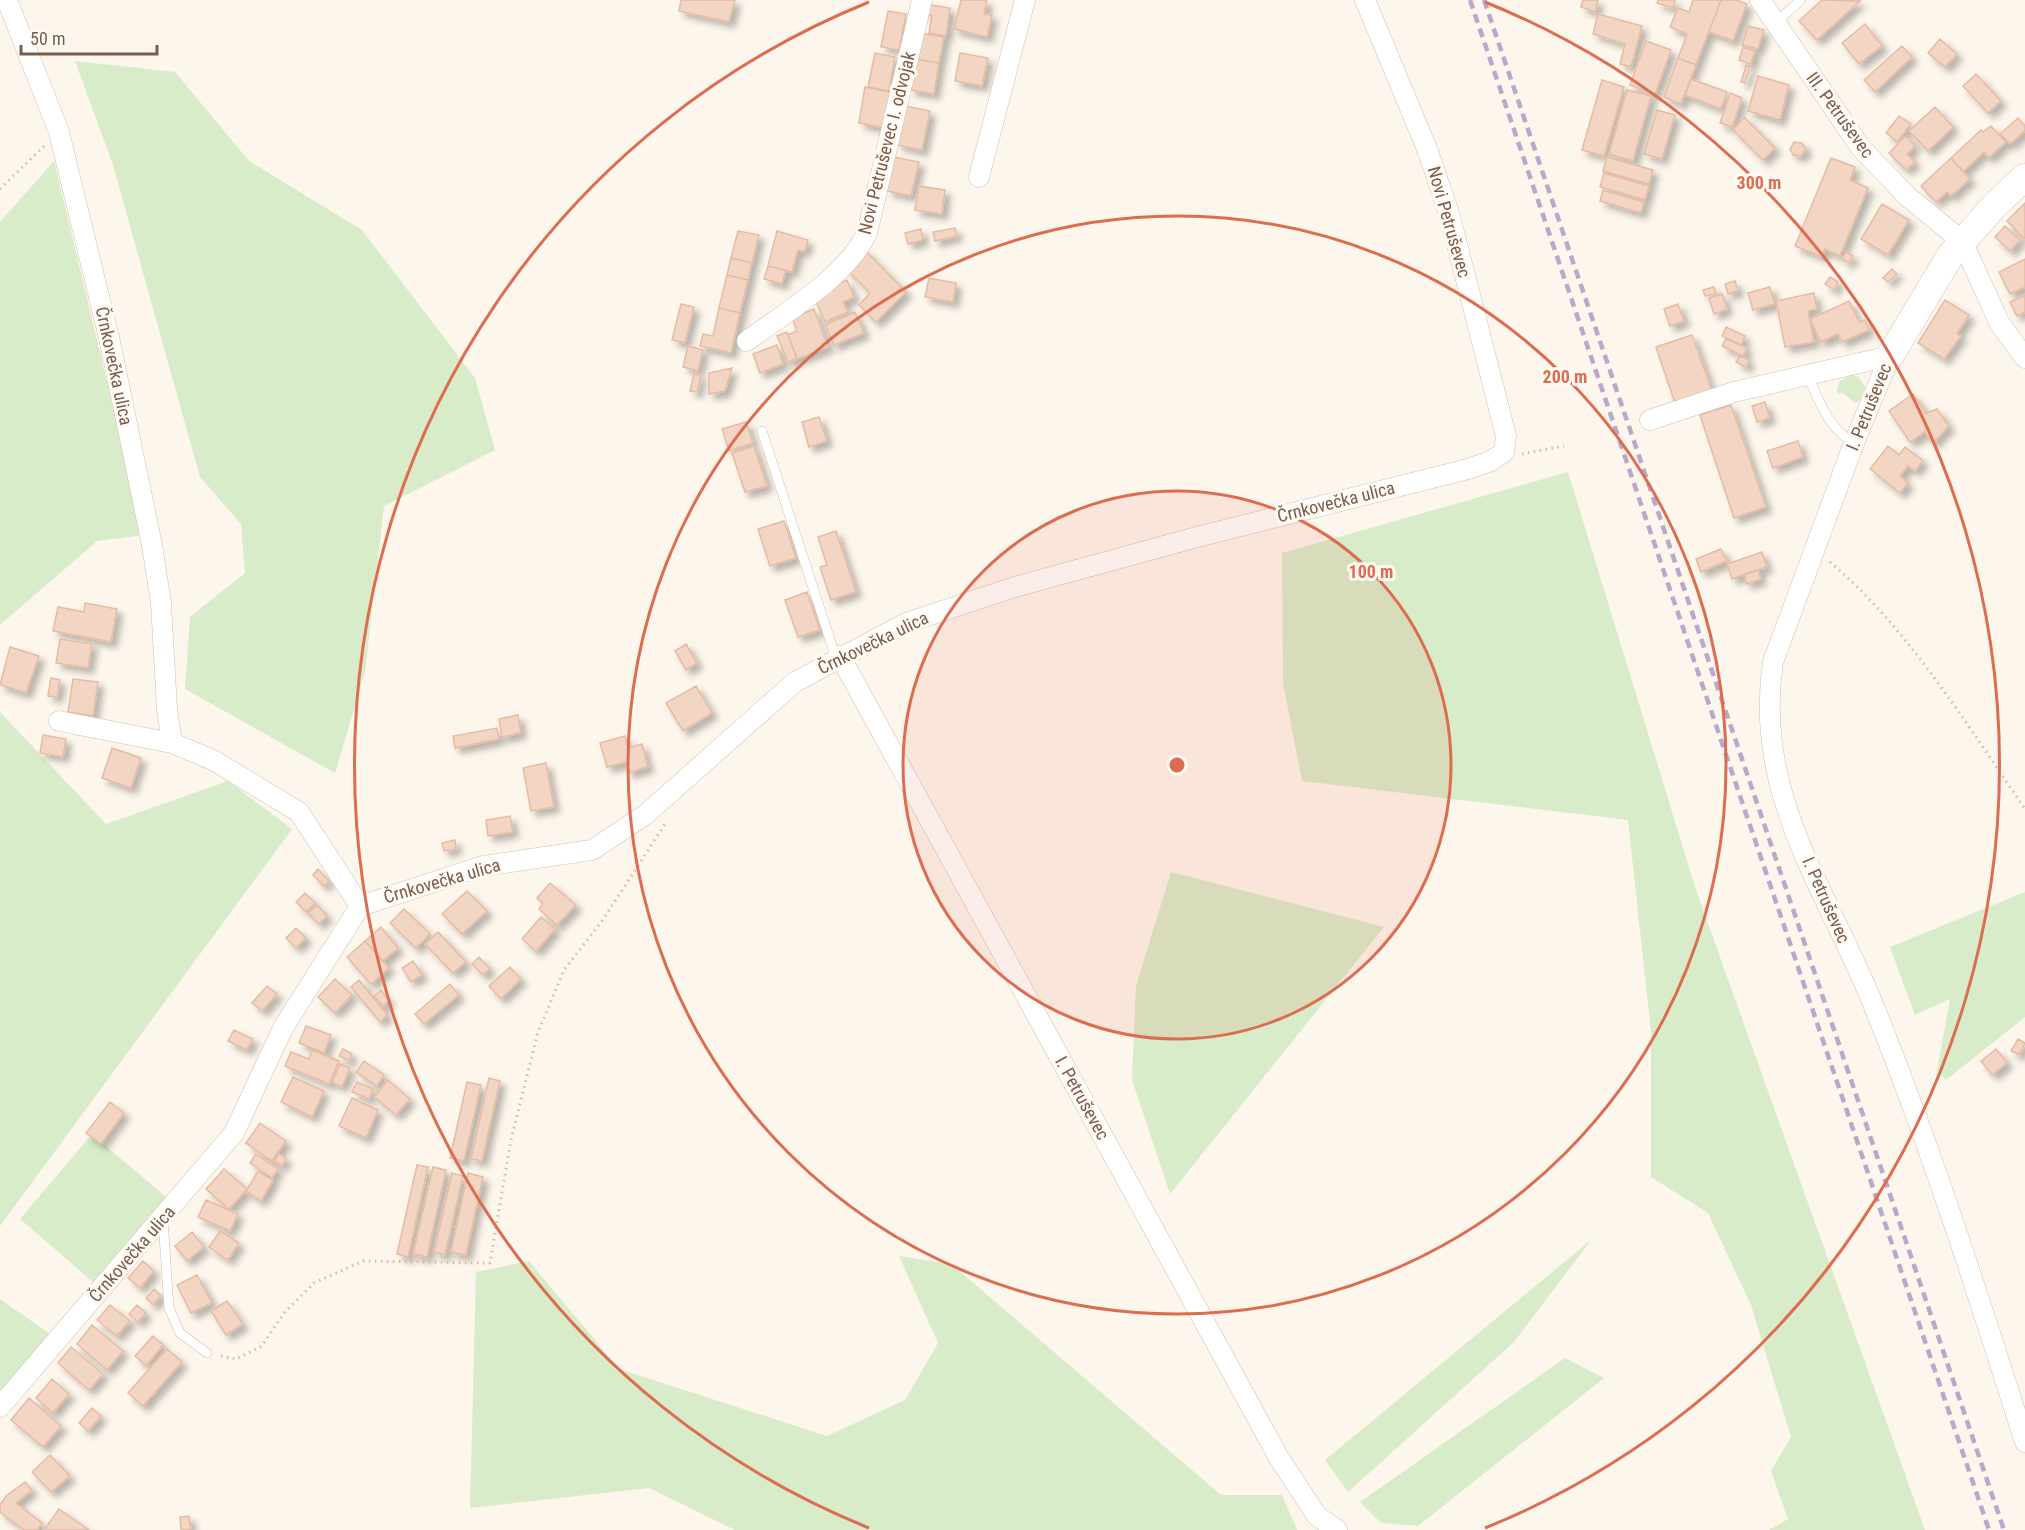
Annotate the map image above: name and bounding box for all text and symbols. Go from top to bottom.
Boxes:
scale bar [21,18,158,56]
text: 50 m [30,28,65,49]
street label: Novi Petruševec I. odvojak [854,49,919,236]
street label: III. Petruševec [1802,68,1879,162]
street label: Novi Petruševec [1424,164,1475,280]
text: 300 m [1737,172,1781,193]
street label: Črnkovečka ulica [92,305,137,427]
street label: I. Petruševec [1842,360,1896,453]
text: 200 m [1543,366,1587,387]
street label: Črnkovečka ulica [1275,477,1397,526]
text: 100 m [1349,561,1393,582]
street label: Črnkovečka ulica [814,607,932,678]
centre of rings [1167,755,1187,775]
street label: I. Petruševec [1798,853,1855,946]
street label: Črnkovečka ulica [381,854,503,907]
street label: I. Petruševec [1051,1052,1114,1143]
street label: Črnkovečka ulica [84,1201,179,1306]

